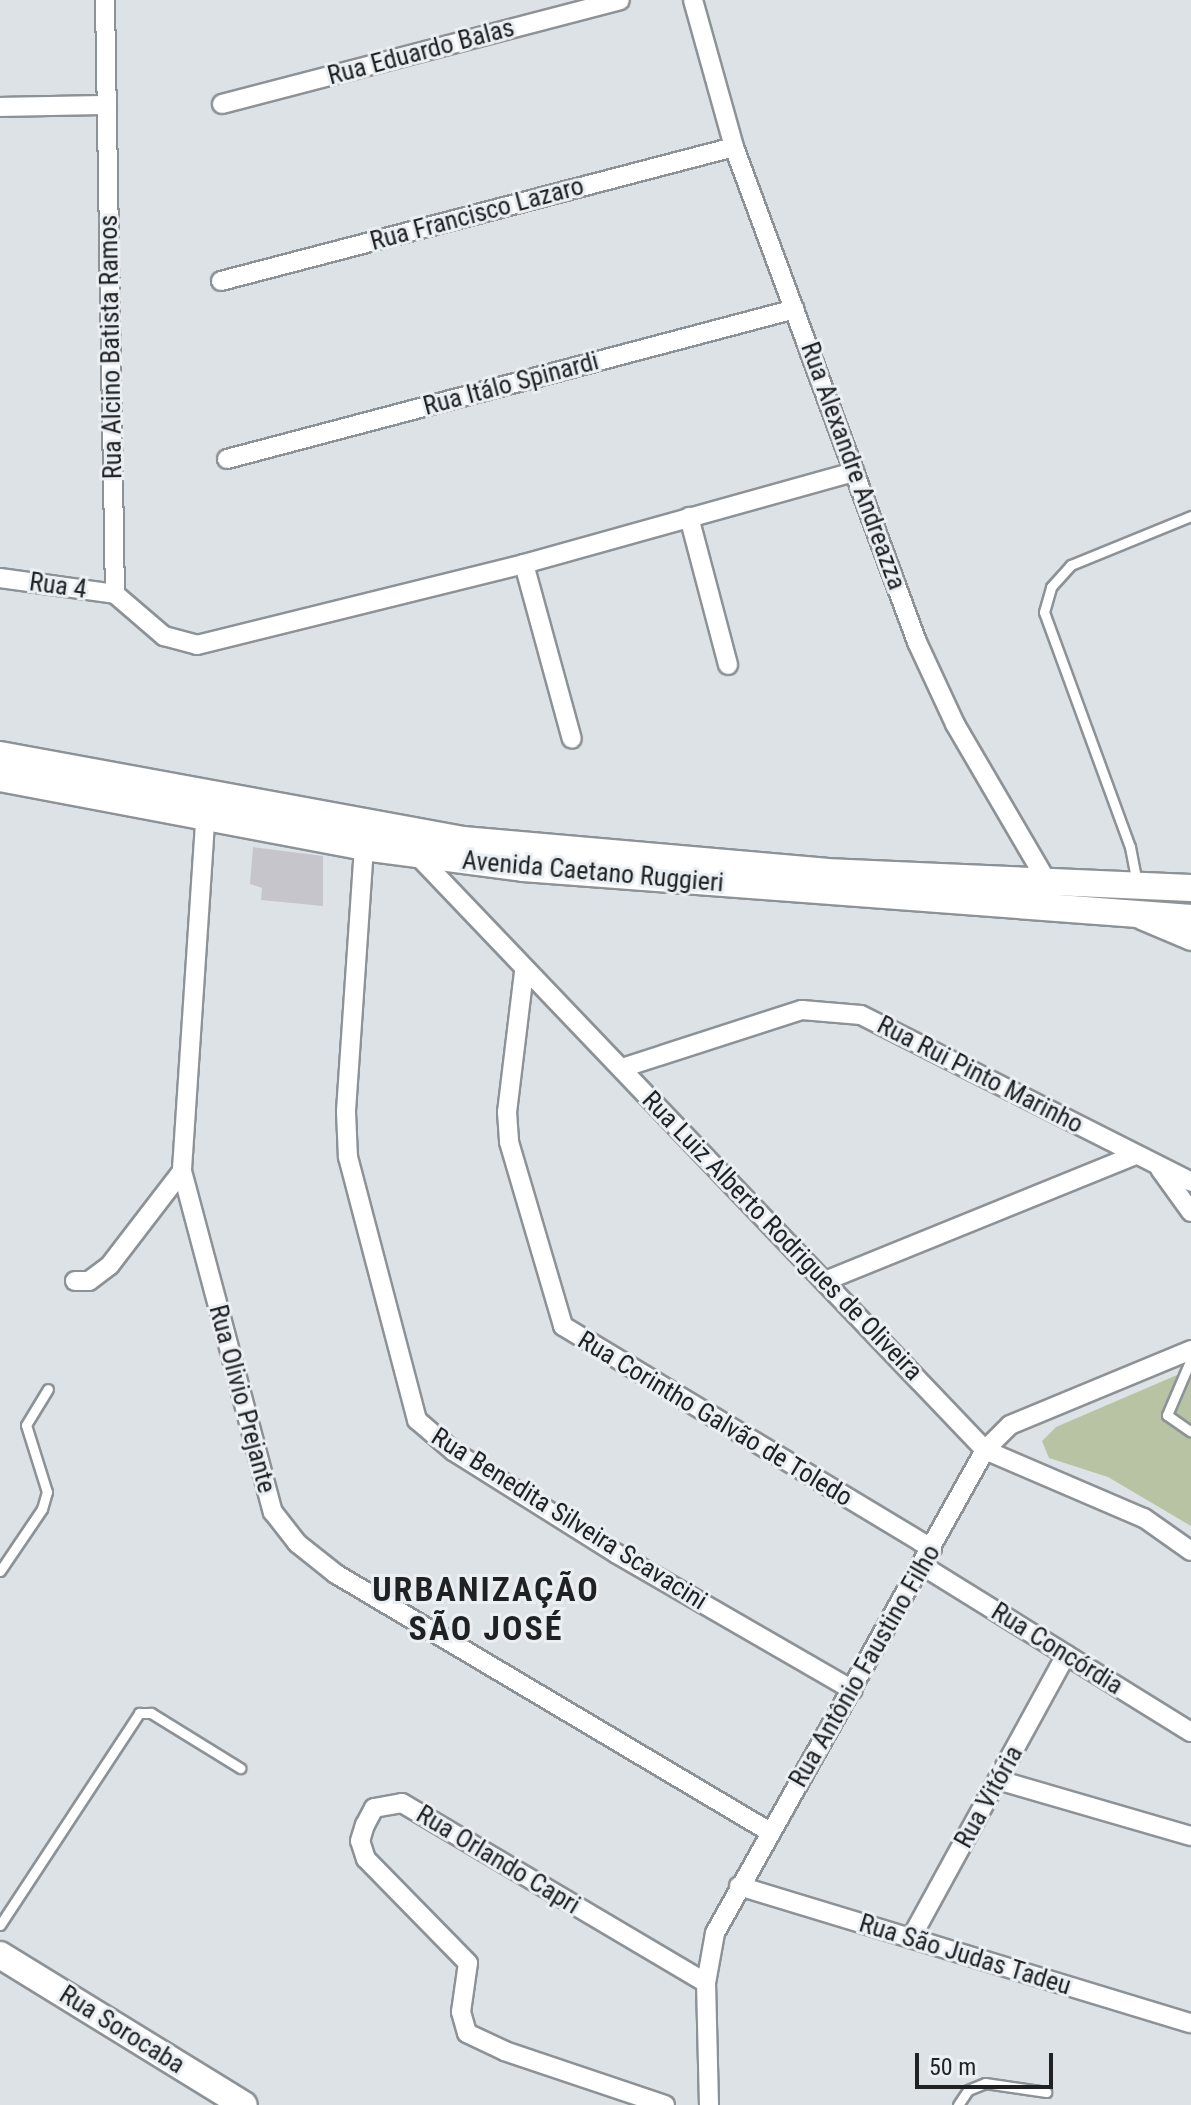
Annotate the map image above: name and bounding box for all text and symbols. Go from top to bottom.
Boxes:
street label: Rua Eduardo Balas [324,12,518,92]
street label: Rua Francisco Lazaro [367,171,587,257]
street label: Rua Alcino Batista Ramos [93,215,129,479]
street label: Rua Alexandre Andreazza [794,338,912,594]
street label: Rua Itálo Spinardi [420,346,602,422]
street label: Rua 4 [27,567,89,605]
street label: Avenida Caetano Ruggieri [461,845,725,899]
street label: Rua Rui Pinto Marinho [872,1010,1088,1140]
street label: Rua Luiz Alberto Rodrigues de Oliveira [635,1085,929,1387]
street label: Rua Olivio Prejante [202,1302,282,1496]
street label: Rua Corintho Galvão de Toledo [572,1325,858,1513]
street label: Rua Benedita Silveira Scavacini [425,1421,713,1617]
street label: Rua Antônio Faustino Filho [783,1539,947,1793]
district label: URBANIZAÇÃO SÃO JOSÉ [372,1569,600,1648]
street label: Rua Concórdia [985,1596,1129,1702]
street label: Rua Vitória [948,1740,1030,1854]
street label: Rua Orlando Capri [411,1799,585,1921]
street label: Rua São Judas Tadeu [855,1908,1075,2002]
street label: Rua Sorocaba [54,1979,190,2081]
scale bar [919,2037,1057,2087]
text: 50 m [929,2053,976,2081]

